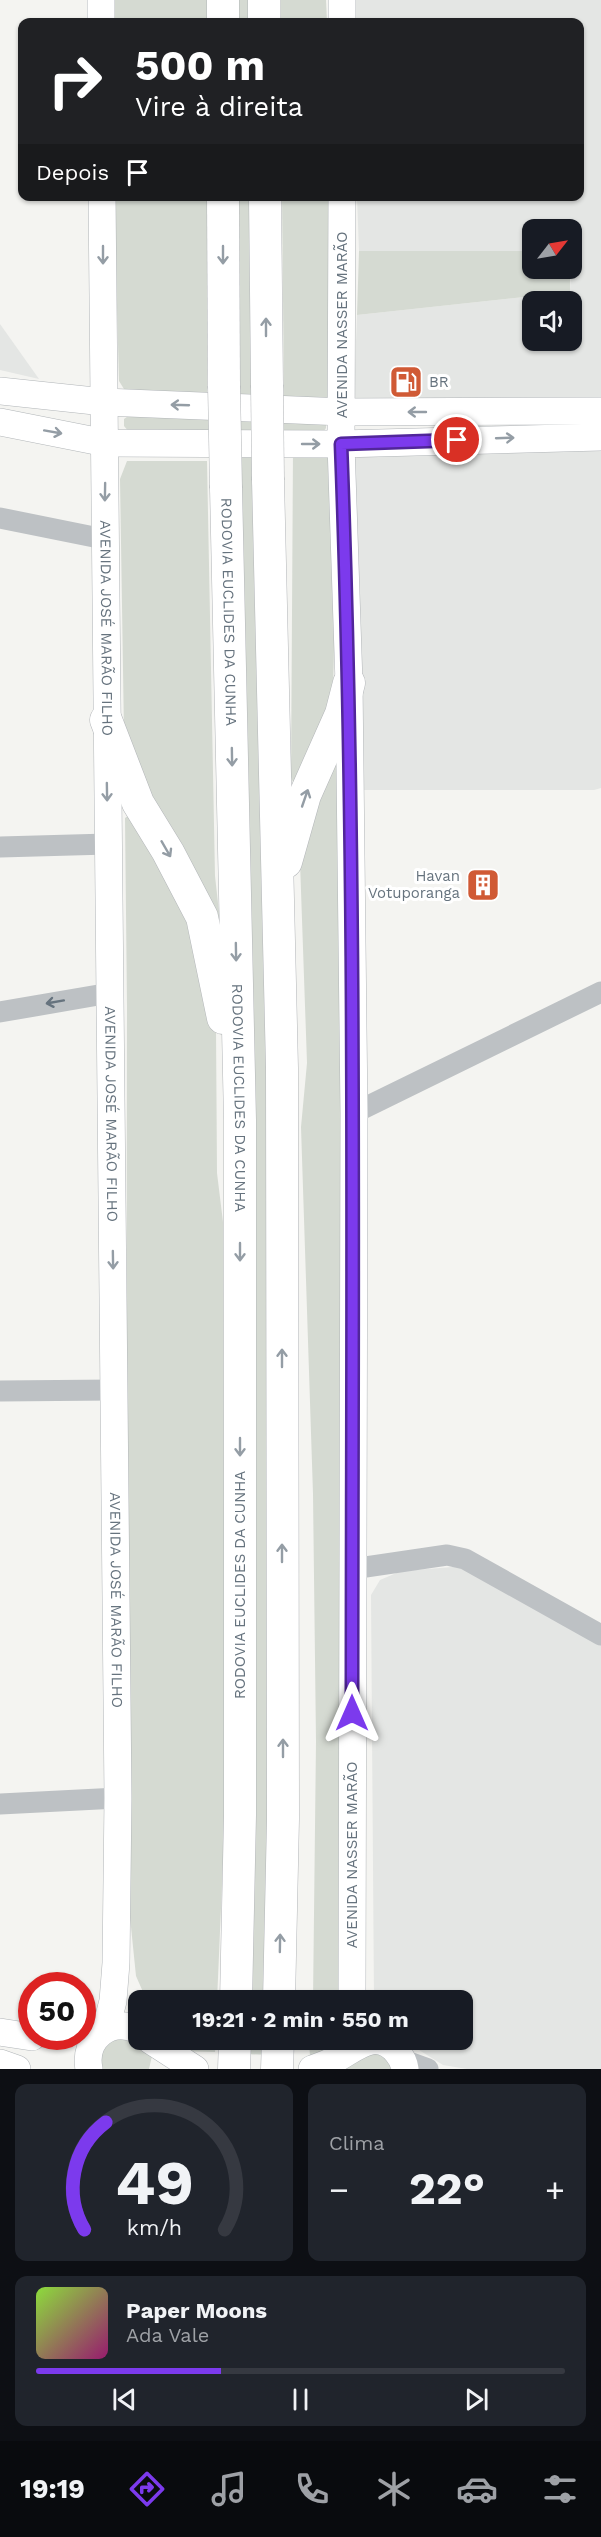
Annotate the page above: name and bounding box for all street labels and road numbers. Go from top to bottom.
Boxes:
street label: AVENIDA NASSER MARÃO [333,232,351,418]
street label: RODOVIA EUCLIDES DA CUNHA [217,498,240,726]
street label: AVENIDA JOSÉ MARÃO FILHO [96,520,116,736]
street label: RODOVIA EUCLIDES DA CUNHA [228,983,249,1212]
street label: AVENIDA JOSÉ MARÃO FILHO [101,1006,121,1222]
street label: RODOVIA EUCLIDES DA CUNHA [231,1471,249,1699]
street label: AVENIDA JOSÉ MARÃO FILHO [106,1492,126,1708]
street label: AVENIDA NASSER MARÃO [343,1762,361,1948]

